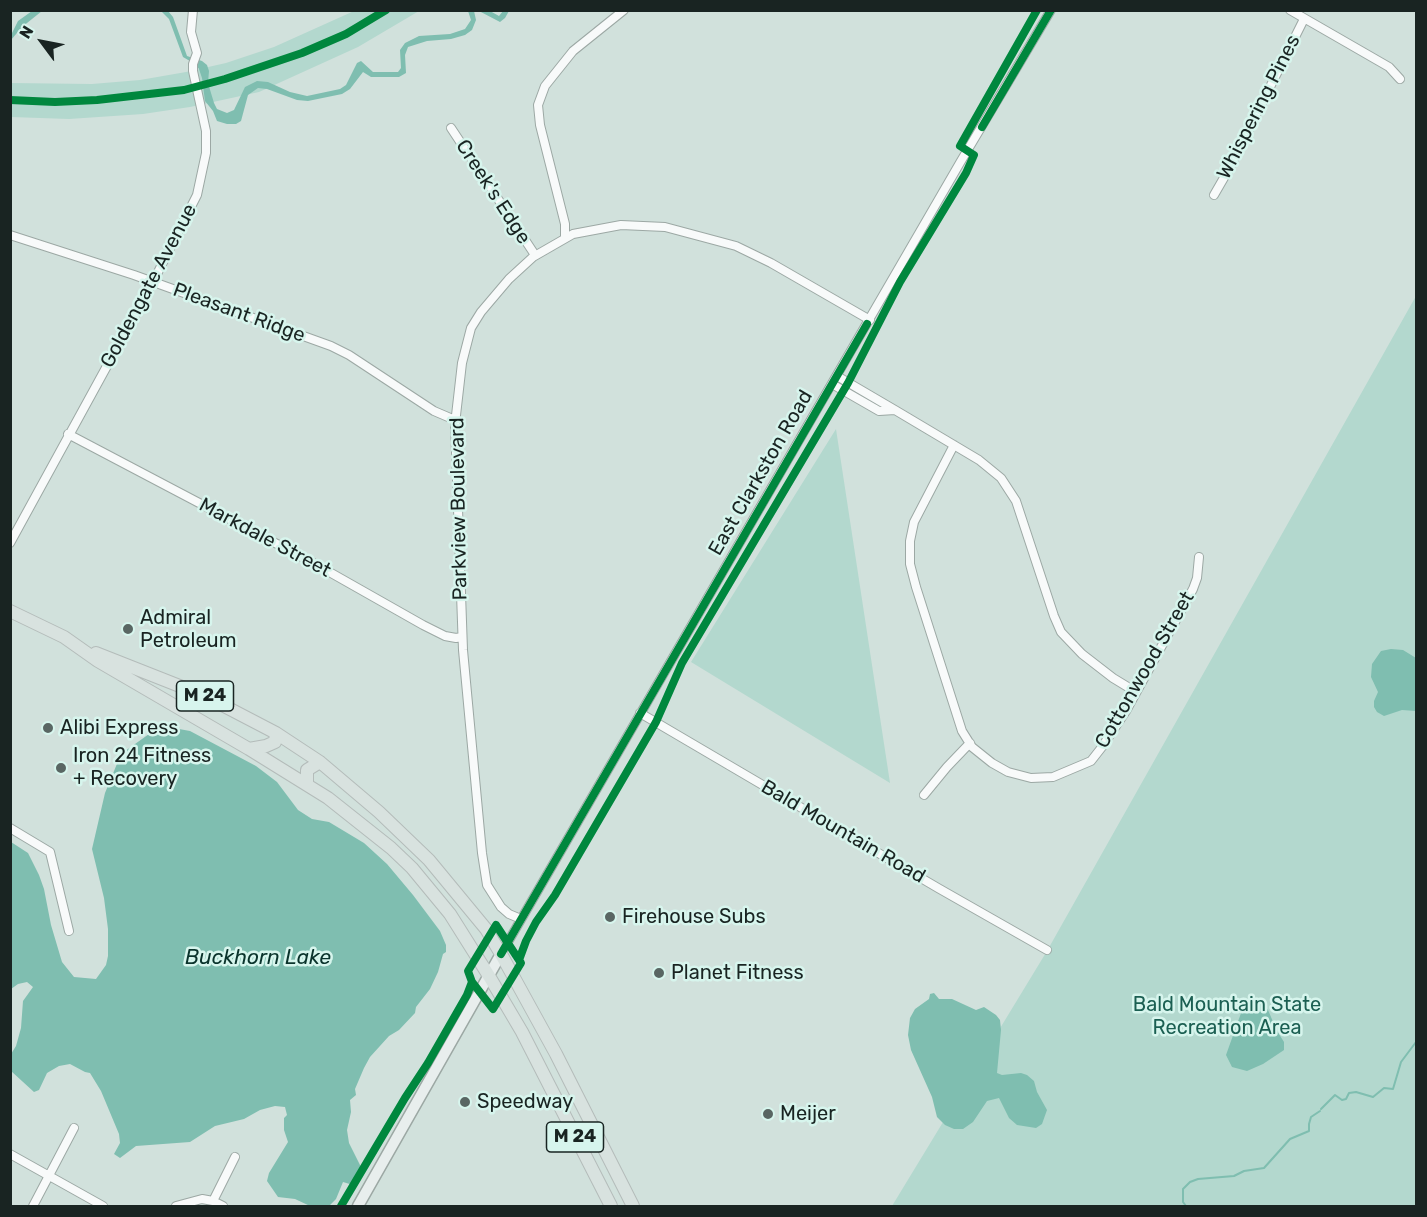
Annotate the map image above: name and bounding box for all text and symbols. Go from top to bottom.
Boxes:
north arrow [12,12,72,72]
text: N [15,22,37,42]
street label: Whispering Pines [1212,31,1306,183]
street label: Creek's Edge [450,135,536,249]
street label: Goldengate Avenue [96,200,202,372]
street label: Pleasant Ridge [170,278,308,348]
street label: East Clarkston Road [704,386,818,560]
street label: Parkview Boulevard [445,417,473,601]
street label: Markdale Street [195,493,335,583]
street label: Cottonwood Street [1090,587,1200,753]
place label: Admiral Petroleum [140,606,236,653]
marker: Admiral Petroleum [121,622,135,636]
road number: M 24 [176,681,234,711]
place label: Alibi Express [60,716,179,740]
marker: Alibi Express [41,721,55,735]
place label: Iron 24 Fitness + Recovery [73,744,211,791]
marker: Iron 24 Fitness + Recovery [54,761,68,775]
street label: Bald Mountain Road [757,775,929,889]
place label: Firehouse Subs [622,905,766,929]
marker: Firehouse Subs [603,910,617,924]
water label: Buckhorn Lake [185,945,331,971]
place label: Planet Fitness [671,961,804,985]
marker: Planet Fitness [652,966,666,980]
park label: Bald Mountain State Recreation Area [1133,993,1321,1040]
place label: Speedway [477,1090,573,1114]
marker: Speedway [458,1095,472,1109]
place label: Meijer [780,1102,836,1126]
marker: Meijer [761,1107,775,1121]
road number: M 24 [546,1122,604,1152]

